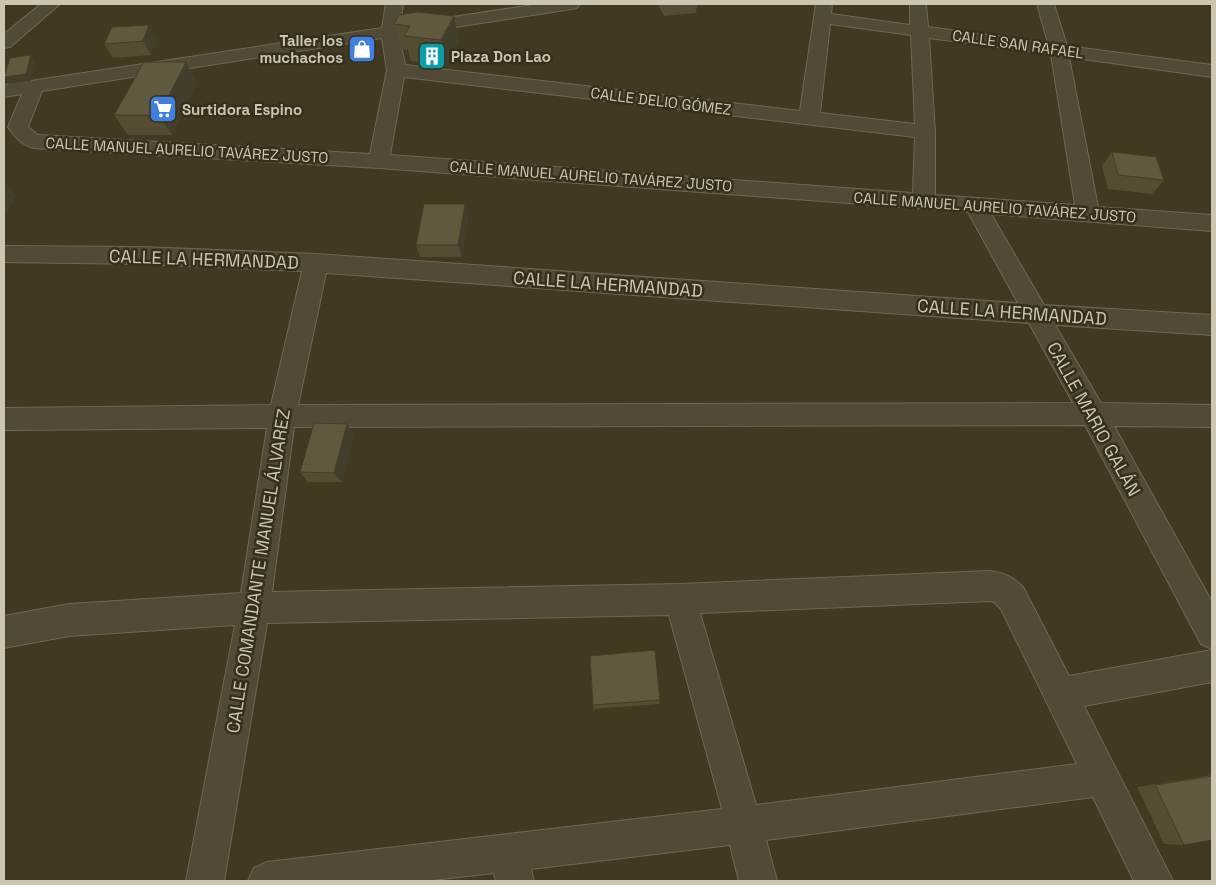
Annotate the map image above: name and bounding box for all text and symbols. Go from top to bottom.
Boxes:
street label: CALLE SAN RAFAEL [951,25,1085,63]
place label: Taller los muchachos [259,31,343,67]
shop icon: Taller los muchachos [347,34,377,64]
building icon: Plaza Don Lao [417,41,447,71]
place label: Plaza Don Lao [451,47,551,66]
street label: CALLE DELIO GÓMEZ [589,83,733,119]
supermarket icon: Surtidora Espino [148,94,178,124]
place label: Surtidora Espino [182,100,302,119]
street label: CALLE MANUEL AURELIO TAVÁREZ JUSTO [45,133,329,167]
street label: CALLE MANUEL AURELIO TAVÁREZ JUSTO [449,157,733,195]
street label: CALLE MANUEL AURELIO TAVÁREZ JUSTO [853,188,1137,226]
street label: CALLE LA HERMANDAD [109,244,299,274]
street label: CALLE LA HERMANDAD [512,266,704,302]
street label: CALLE LA HERMANDAD [916,294,1108,330]
street label: CALLE MARIO GALÁN [1042,338,1146,500]
street label: CALLE COMANDANTE MANUEL ÁLVAREZ [221,407,295,735]

